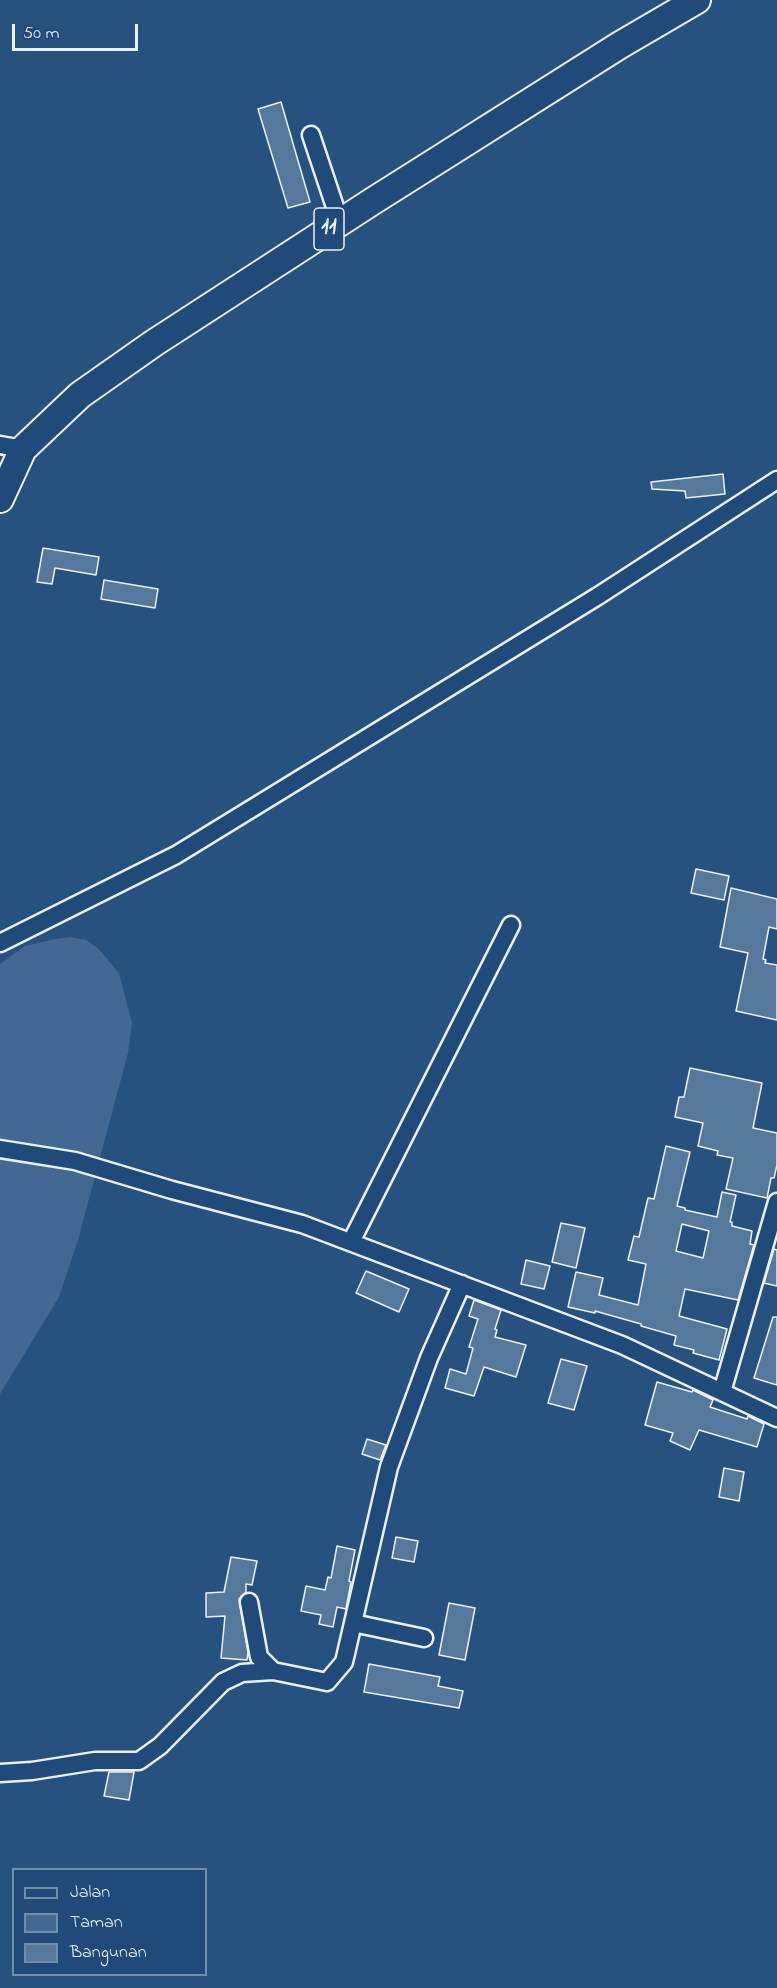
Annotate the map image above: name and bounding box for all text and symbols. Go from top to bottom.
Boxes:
scale bar [15,12,141,50]
text: 50 m [23,21,60,47]
road number: 11 [314,208,344,250]
legend [12,1868,207,1976]
text: Jalan [70,1880,110,1906]
text: Taman [70,1910,123,1936]
text: Bangunan [70,1940,147,1966]

